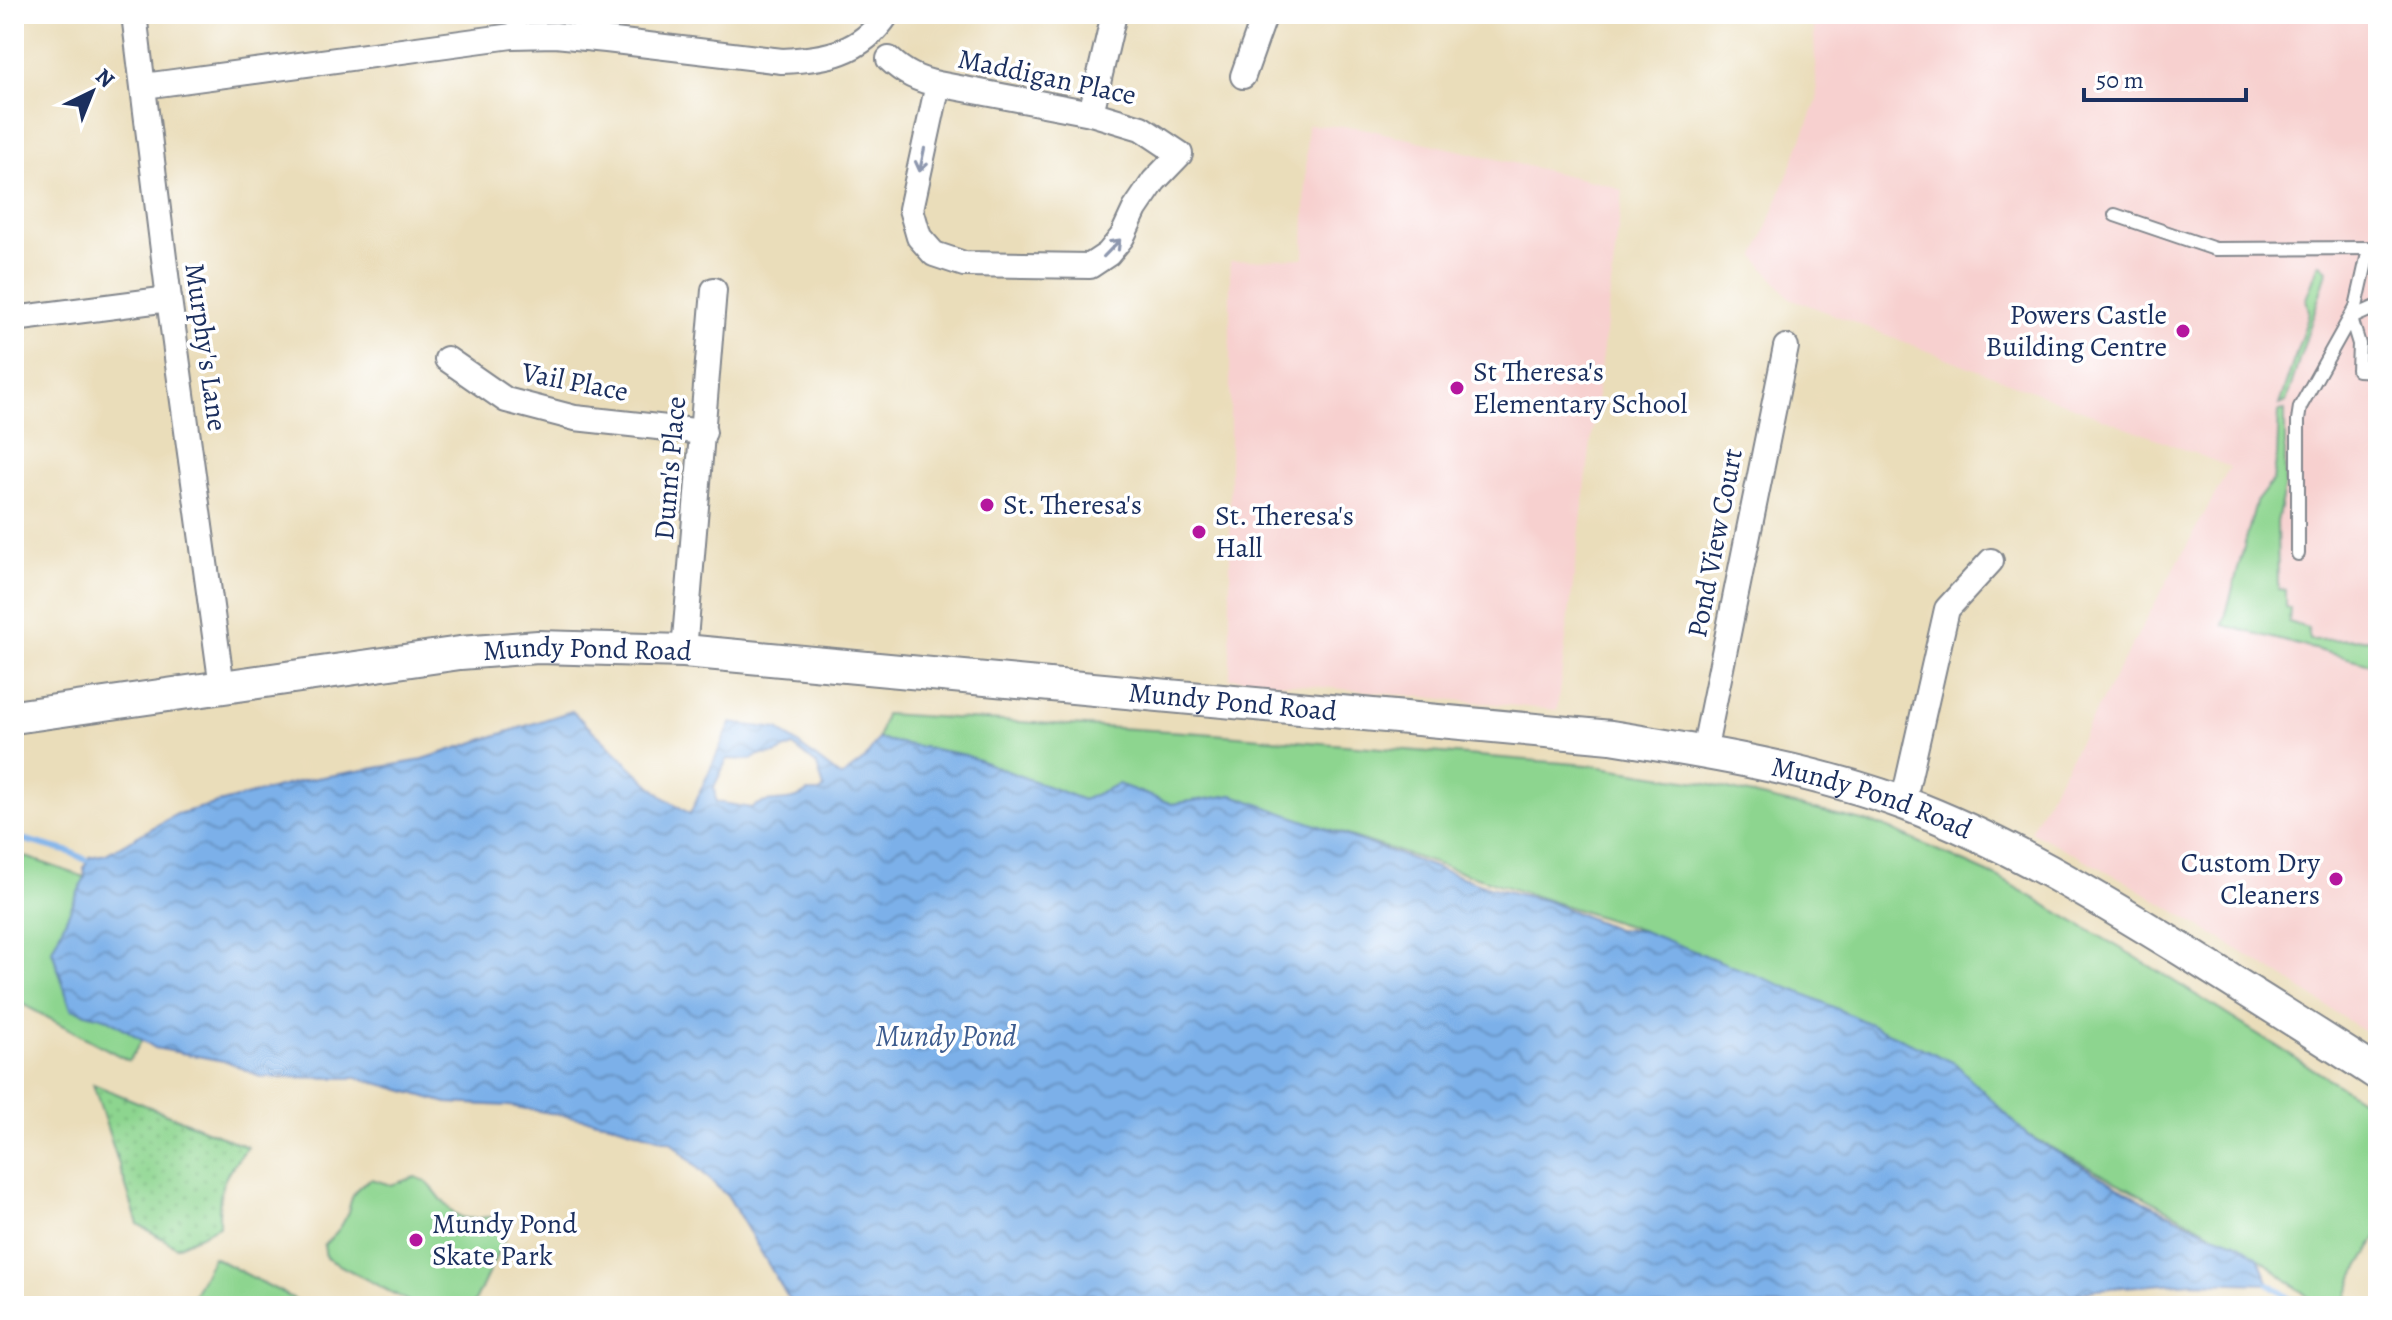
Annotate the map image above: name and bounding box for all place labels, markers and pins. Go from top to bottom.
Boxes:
place label: Powers Castle Building Centre [1985,296,2167,366]
marker: Powers Castle Building Centre [2174,322,2192,340]
place label: St Theresa's Elementary School [1473,353,1688,423]
marker: St Theresa's Elementary School [1448,379,1466,397]
place label: St. Theresa's [1003,486,1142,524]
marker: St. Theresa's [978,496,996,514]
place label: St. Theresa's Hall [1215,497,1354,567]
marker: St. Theresa's Hall [1190,523,1208,541]
place label: Custom Dry Cleaners [2181,844,2321,914]
marker: Custom Dry Cleaners [2327,870,2345,888]
place label: Mundy Pond Skate Park [432,1205,578,1275]
marker: Mundy Pond Skate Park [407,1231,425,1249]

